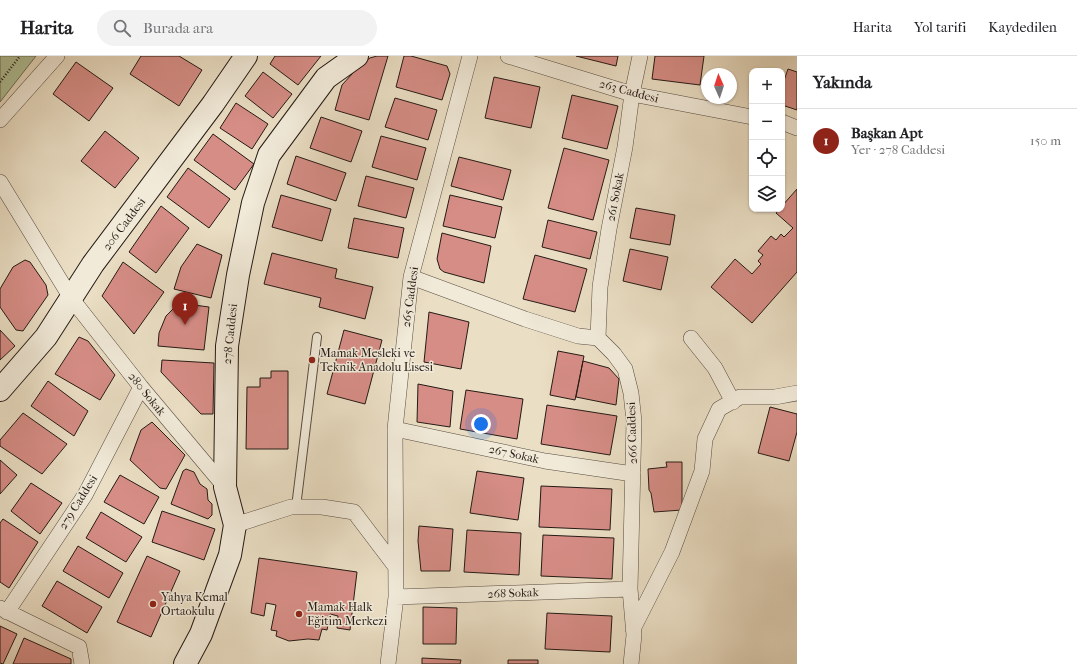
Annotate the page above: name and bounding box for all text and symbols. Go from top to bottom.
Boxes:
search box [97,10,377,46]
text: Harita [20,17,73,39]
icon: search [111,17,133,39]
text: Burada ara [143,19,213,37]
text: Harita [853,19,892,36]
text: Yol tarifi [914,19,966,36]
text: Kaydedilen [988,19,1057,36]
north arrow [701,68,737,104]
map controls [749,68,785,212]
button: + [749,68,785,104]
text: Yakında [813,72,872,92]
street label: 263 Caddesi [598,76,661,106]
button: − [749,104,785,140]
text: Başkan Apt [851,124,923,142]
text: 1 [824,133,828,148]
text: 150 m [1030,133,1061,148]
button: locate [749,140,785,176]
text: Yer · 278 Caddesi [851,142,945,157]
street label: 261 Sokak [603,171,627,223]
button: layers [749,176,785,212]
street label: 206 Caddesi [100,194,149,253]
street label: 265 Caddesi [399,265,421,328]
pin: 1 [172,292,198,325]
street label: 278 Caddesi [220,302,240,365]
place label: Mamak Mesleki ve Teknik Anadolu Lisesi [320,346,433,374]
marker: Mamak Mesleki ve Teknik Anadolu Lisesi [307,355,317,365]
street label: 280 Sokak [125,370,169,419]
street label: 266 Caddesi [624,401,640,464]
your location [471,414,491,434]
street label: 267 Sokak [488,442,541,466]
street label: 279 Caddesi [56,472,100,532]
street label: 268 Sokak [487,585,540,601]
place label: Yahya Kemal Ortaokulu [160,590,228,618]
marker: Yahya Kemal Ortaokulu [148,599,158,609]
place label: Mamak Halk Eğitim Merkezi [307,600,388,628]
marker: Mamak Halk Eğitim Merkezi [294,609,304,619]

